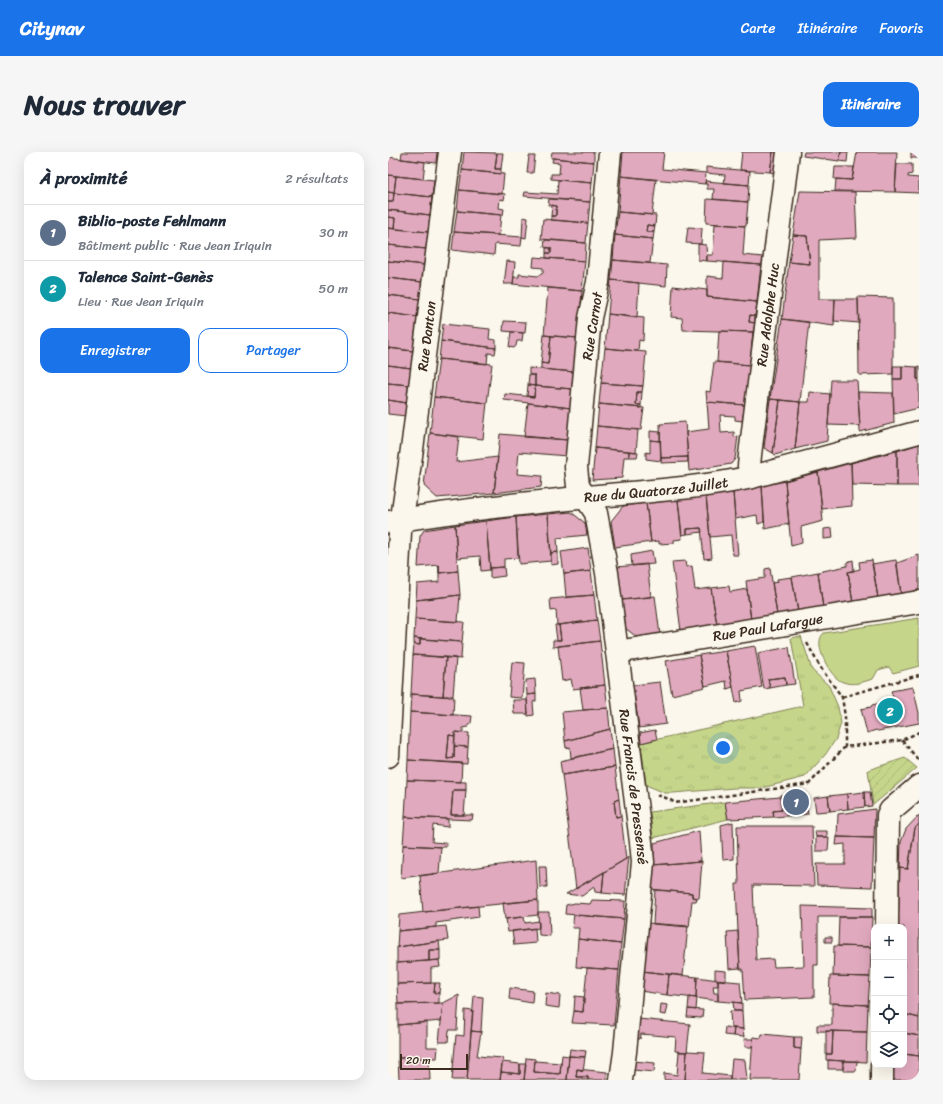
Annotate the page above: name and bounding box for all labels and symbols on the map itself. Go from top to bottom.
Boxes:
street label: Rue Adolphe Huc [749,261,787,368]
street label: Rue Carnot [575,289,610,362]
street label: Rue Danton [410,299,444,373]
street label: Rue du Quatorze Juillet [583,470,730,510]
street label: Rue Paul Lafargue [711,606,825,649]
pin: 2 [877,696,903,726]
street label: Rue Francis de Pressensé [611,708,655,866]
your location [713,738,733,758]
pin: 1 [783,787,809,817]
scale bar [400,1052,468,1071]

